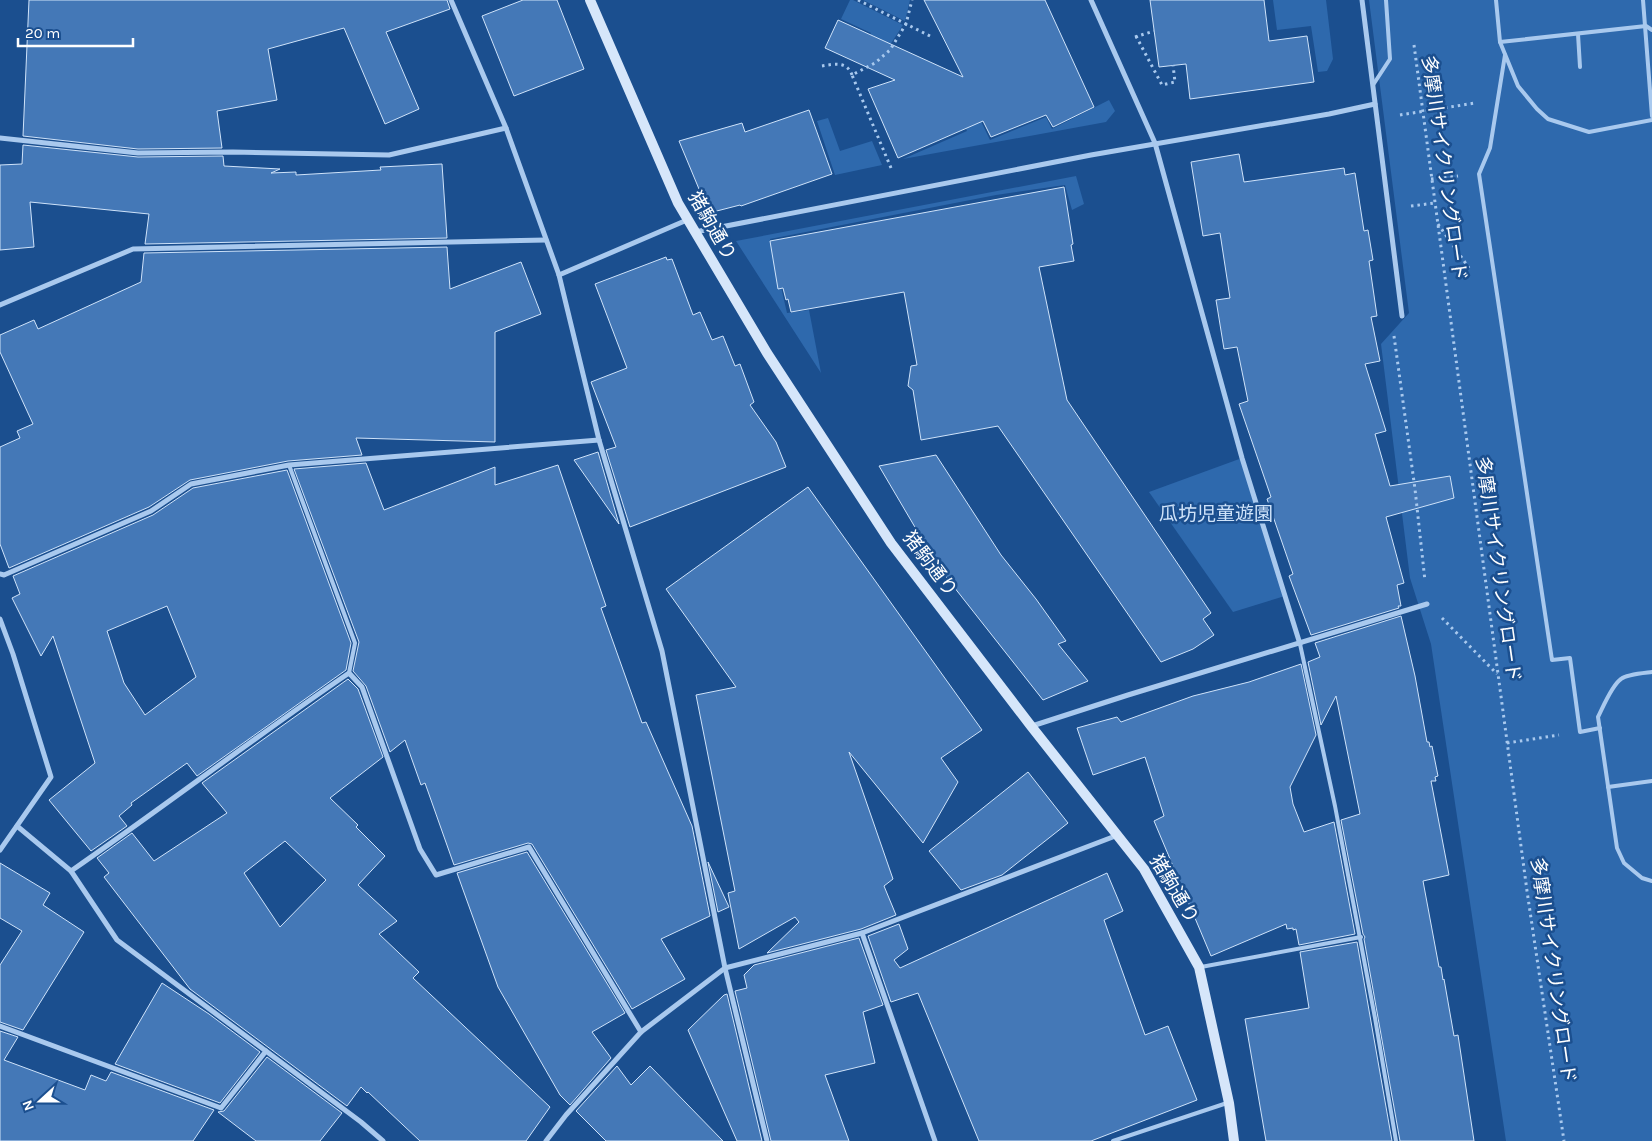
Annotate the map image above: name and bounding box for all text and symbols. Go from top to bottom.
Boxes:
scale bar [18,15,132,47]
text: 20 m [25,24,60,42]
street label: 多摩川サイクリングロード [1417,54,1471,282]
street label: 猪駒通り [683,188,741,264]
street label: 多摩川サイクリングロード [1471,455,1525,683]
park label: 瓜坊児童遊園 [1159,503,1273,525]
street label: 猪駒通り [898,527,962,601]
street label: 猪駒通り [1145,851,1203,927]
street label: 多摩川サイクリングロード [1526,856,1580,1084]
north arrow [15,1076,65,1126]
text: N [19,1098,38,1113]

